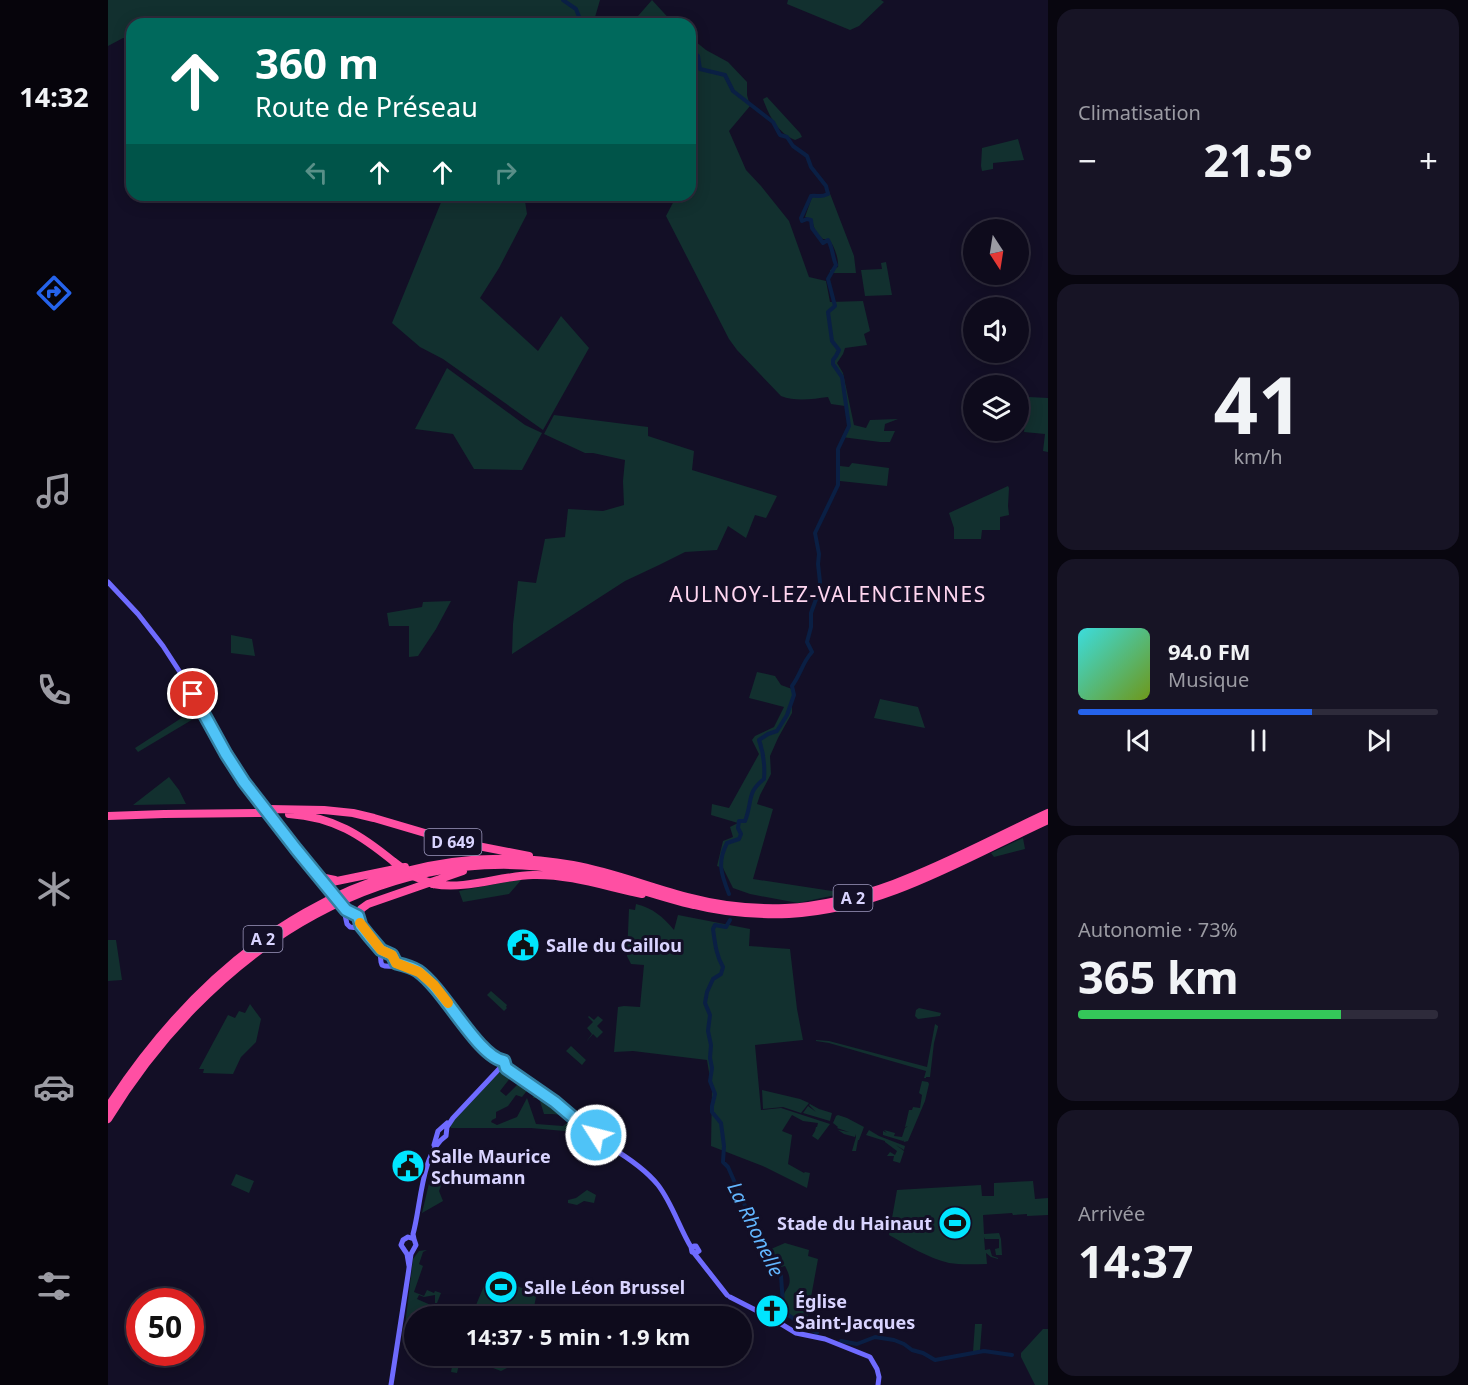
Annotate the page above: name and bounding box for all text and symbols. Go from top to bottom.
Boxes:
text: 360 m [255,34,379,91]
icon: ahead [156,42,234,120]
text: 14:32 [19,78,89,115]
text: Route de Préseau [255,88,478,125]
text: Climatisation [1078,99,1201,126]
text: 21.5° [1204,129,1312,190]
text: − [1078,138,1097,183]
text: + [1419,138,1438,183]
icon: left [300,156,333,189]
icon: ahead [363,156,396,189]
icon: ahead [426,156,459,189]
icon: right [489,156,522,189]
north arrow [963,219,1029,285]
map controls [963,219,1029,441]
icon: directions [33,272,75,314]
button: sound [963,297,1029,363]
text: 41 [1213,351,1303,457]
button: layers [963,375,1029,441]
text: km/h [1233,443,1283,470]
icon: music [33,470,75,512]
district label: AULNOY-LEZ-VALENCIENNES [669,580,987,608]
text: 94.0 FM [1168,636,1250,666]
text: Musique [1168,666,1249,693]
pin [167,668,218,719]
icon: phone [33,669,75,711]
icon: arrive [176,677,209,710]
icon: previous [1122,724,1155,757]
icon: pause [1242,724,1275,757]
icon: next [1362,724,1395,757]
road number: D 649 [424,829,482,855]
icon: climate [33,868,75,910]
road number: A 2 [834,885,872,911]
text: Autonomie · 73% [1078,916,1237,943]
road number: A 2 [244,926,282,952]
public building icon: Salle du Caillou [505,927,541,963]
place label: Salle du Caillou [546,933,682,957]
text: 365 km [1078,946,1239,1007]
icon: car [33,1066,75,1108]
position arrow [564,1103,628,1167]
place label: Salle Maurice Schumann [431,1144,551,1189]
public building icon: Salle Maurice Schumann [390,1148,426,1184]
water label: La Rhonelle [721,1177,791,1281]
text: Arrivée [1078,1200,1145,1227]
sports icon: Stade du Hainaut [937,1205,973,1241]
place label: Stade du Hainaut [777,1211,932,1235]
text: 14:37 [1078,1230,1194,1291]
icon: filters [33,1265,75,1307]
sports icon: Salle Léon Brussel [483,1269,519,1305]
place label: Salle Léon Brussel [524,1275,685,1299]
speed limit sign: 50 [126,1288,204,1366]
place label: Église Saint-Jacques [795,1289,915,1334]
church icon: Église Saint-Jacques [754,1293,790,1329]
text: 14:37 · 5 min · 1.9 km [466,1321,690,1351]

